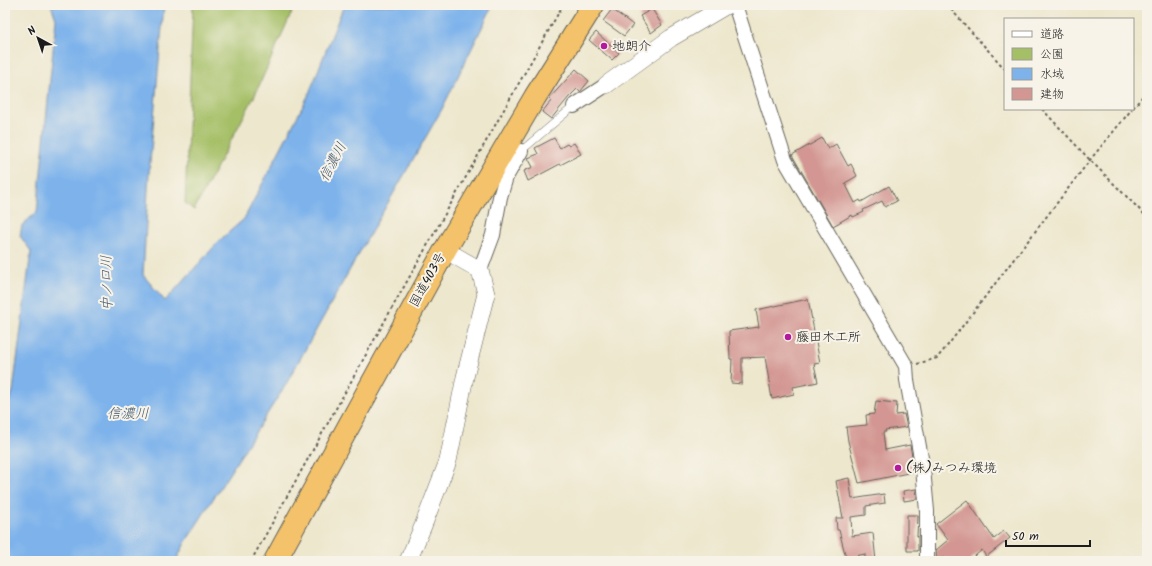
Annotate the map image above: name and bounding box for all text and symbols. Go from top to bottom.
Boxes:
north arrow [18,18,58,58]
legend [1004,18,1134,110]
text: N [24,22,41,40]
text: 道路 [1040,25,1064,44]
place label: 地朗介 [612,36,651,57]
marker: 地朗介 [599,41,609,51]
text: 公園 [1040,45,1064,64]
text: 水域 [1040,65,1064,84]
text: 建物 [1040,85,1064,104]
water label: 信濃川 [313,138,353,186]
street label: 国道403号 [404,249,452,311]
water label: 中ノ口川 [96,255,118,311]
place label: 藤田木工所 [796,327,861,348]
marker: 藤田木工所 [783,332,793,342]
water label: 信濃川 [107,403,149,425]
place label: (株)みつみ環境 [906,458,997,479]
marker: (株)みつみ環境 [893,463,903,473]
scale bar [1006,522,1090,548]
text: 50 m [1012,527,1039,546]

